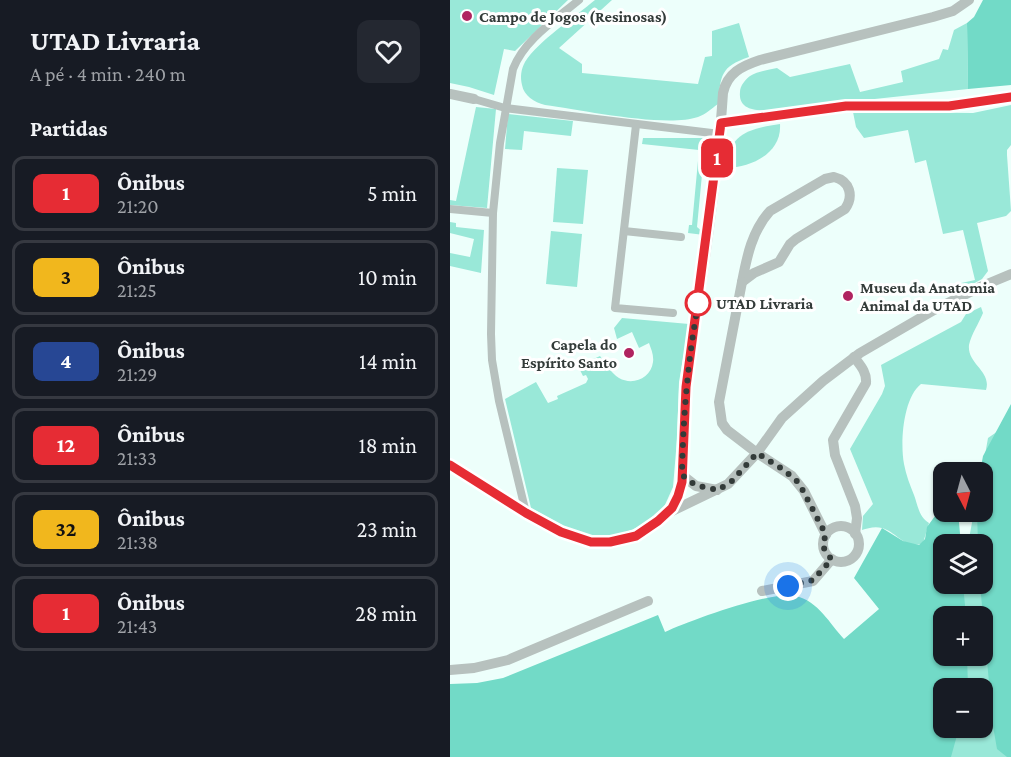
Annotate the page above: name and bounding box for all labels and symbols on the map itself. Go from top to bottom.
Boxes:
place label: Campo de Jogos (Resinosas) [479,8,667,26]
marker: Campo de Jogos (Resinosas) [460,9,474,23]
line badge: 1 [698,138,736,178]
place label: Museu da Anatomia Animal da UTAD [859,279,995,314]
marker: Museu da Anatomia Animal da UTAD [841,289,855,303]
marker: UTAD Livraria [685,290,711,316]
place label: UTAD Livraria [716,295,813,312]
place label: Capela do Espírito Santo [521,336,617,371]
marker: Capela do Espírito Santo [622,346,636,360]
north arrow [933,462,993,522]
your location [773,571,803,601]

